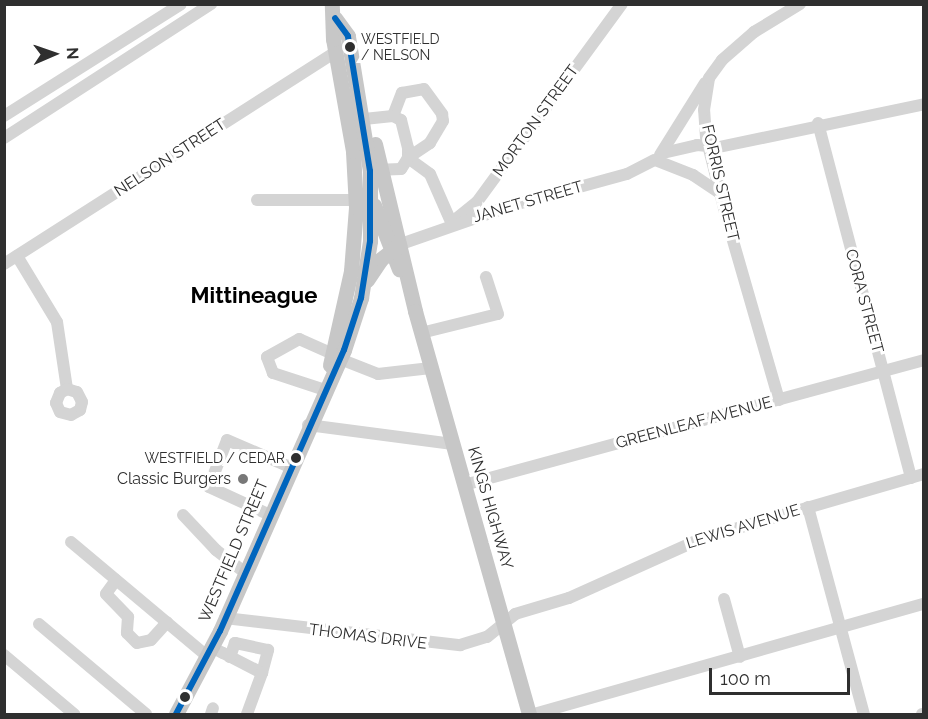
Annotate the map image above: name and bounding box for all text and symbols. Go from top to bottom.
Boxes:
north arrow [24,24,84,84]
place label: WESTFIELD / NELSON [361,31,440,63]
marker: WESTFIELD / NELSON [344,41,356,53]
text: N [63,47,82,60]
street label: MORTON STREET [489,61,583,181]
street label: NELSON STREET [111,115,229,201]
street label: FORRIS STREET [697,123,743,243]
street label: JANET STREET [471,177,585,227]
street label: CORA STREET [841,247,887,355]
district label: Mittineague [191,283,317,309]
street label: GREENLEAF AVENUE [613,393,775,453]
street label: KINGS HIGHWAY [463,444,517,572]
place label: WESTFIELD / CEDAR [144,450,285,466]
marker: WESTFIELD / CEDAR [290,452,302,464]
place label: Classic Burgers [117,469,231,489]
marker: Classic Burgers [236,472,250,486]
street label: WESTFIELD STREET [195,477,273,625]
street label: LEWIS AVENUE [684,501,802,553]
street label: THOMAS DRIVE [308,620,428,654]
scale bar [712,656,853,694]
text: 100 m [720,668,771,689]
unlabelled marker [179,691,191,703]

